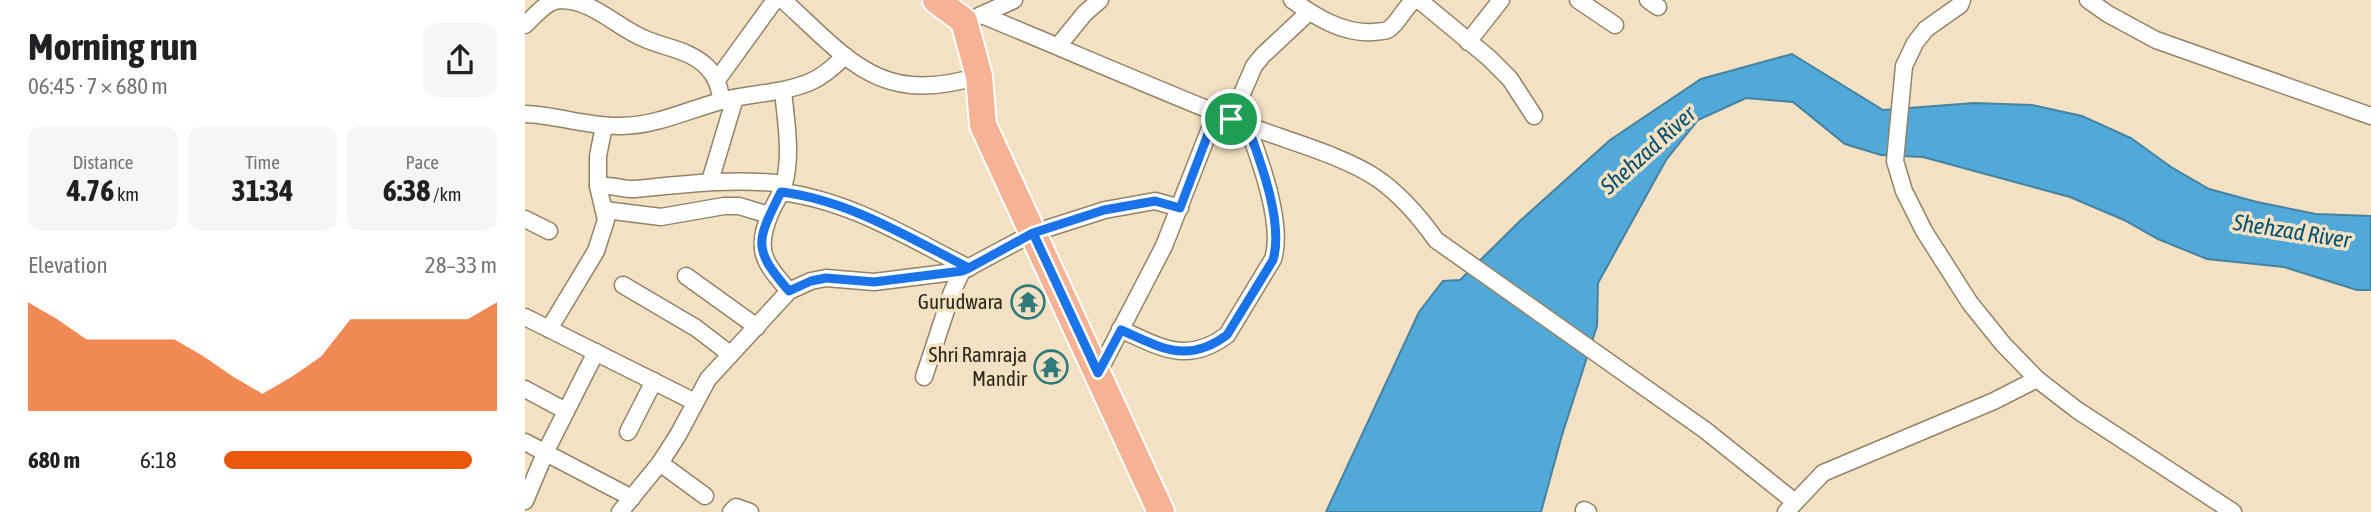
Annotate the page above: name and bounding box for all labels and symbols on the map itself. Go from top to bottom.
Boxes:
pin [1201,89,1261,149]
water label: Shehzad River [1595,100,1702,200]
water label: Shehzad River [2230,209,2354,253]
temple icon: Gurudwara [1009,283,1047,321]
place label: Gurudwara [918,289,1003,313]
place label: Shri Ramraja Mandir [929,342,1028,390]
temple icon: Shri Ramraja Mandir [1032,348,1070,386]

